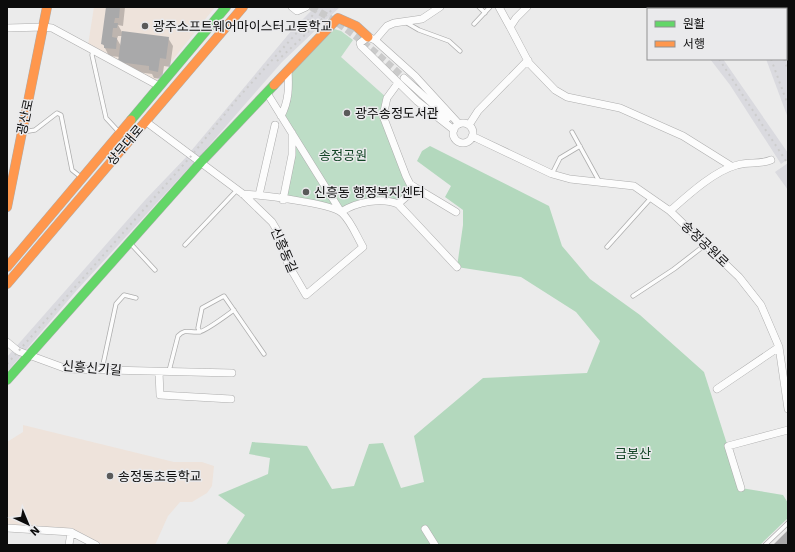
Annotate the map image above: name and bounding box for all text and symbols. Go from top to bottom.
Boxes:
legend [647,8,787,60]
text: 원활 [683,16,705,31]
place label: 광주소프트웨어마이스터고등학교 [153,18,332,35]
marker: 광주소프트웨어마이스터고등학교 [140,21,150,31]
text: 서행 [683,36,705,51]
street label: 광산로 [13,98,37,136]
place label: 광주송정도서관 [355,105,439,122]
marker: 광주송정도서관 [342,108,352,118]
street label: 상무대로 [103,121,147,169]
park label: 송정공원 [319,147,367,164]
place label: 신흥동 행정복지센터 [314,184,425,201]
marker: 신흥동 행정복지센터 [301,187,311,197]
street label: 송정공원로 [678,217,732,271]
street label: 신흥동길 [267,225,301,275]
street label: 신흥신기길 [61,357,123,379]
park label: 금봉산 [615,445,651,462]
place label: 송정동초등학교 [118,468,202,485]
marker: 송정동초등학교 [105,471,115,481]
north arrow [8,504,48,544]
text: N [27,523,43,539]

